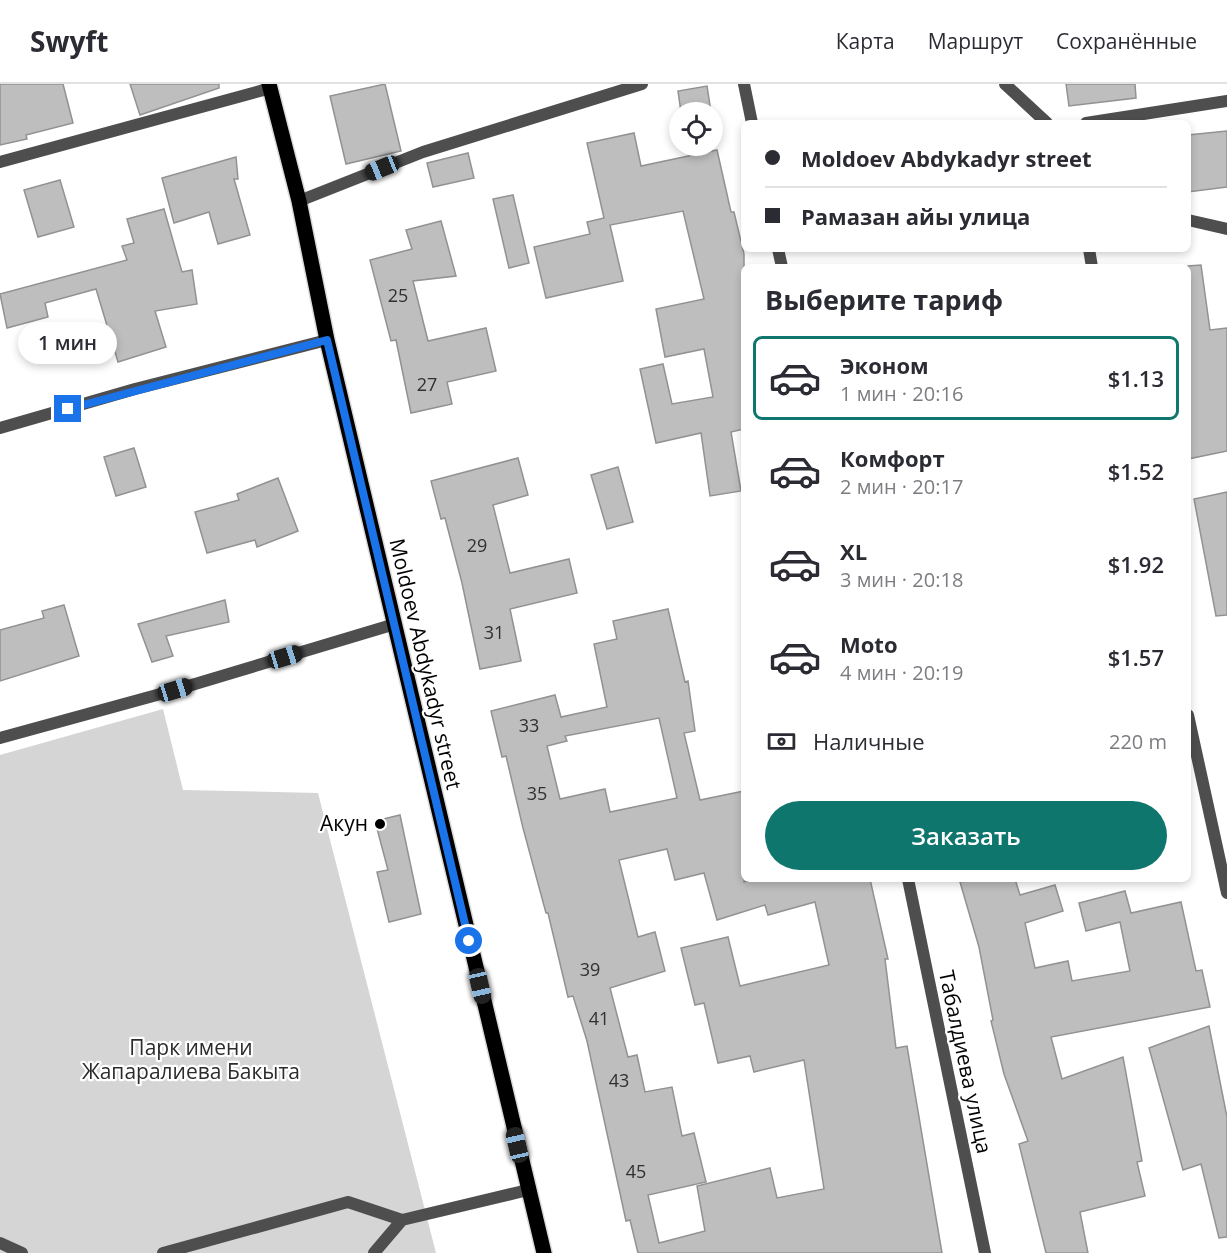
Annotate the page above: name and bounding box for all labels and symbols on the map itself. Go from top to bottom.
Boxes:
car [362,153,402,183]
house number: 25 [388,283,408,307]
callout: 1 мин [19,322,118,364]
house number: 27 [417,372,437,396]
route end [54,395,81,422]
house number: 29 [467,533,487,557]
street label: Moldoev Abdykadyr street [383,536,468,792]
house number: 31 [484,620,504,644]
car [265,643,305,671]
car [155,676,195,704]
house number: 33 [519,713,539,737]
house number: 35 [527,781,547,805]
place label: Акун [320,809,368,837]
marker: Акун [373,817,387,831]
route start [455,927,482,954]
house number: 39 [580,957,600,981]
car [467,966,493,1006]
street label: Табалдиева улица [933,968,999,1156]
house number: 41 [589,1006,609,1030]
park label: Парк имени Жапаралиева Бакыта [82,1033,300,1085]
house number: 43 [609,1068,629,1092]
car [504,1125,530,1165]
house number: 45 [626,1159,646,1183]

